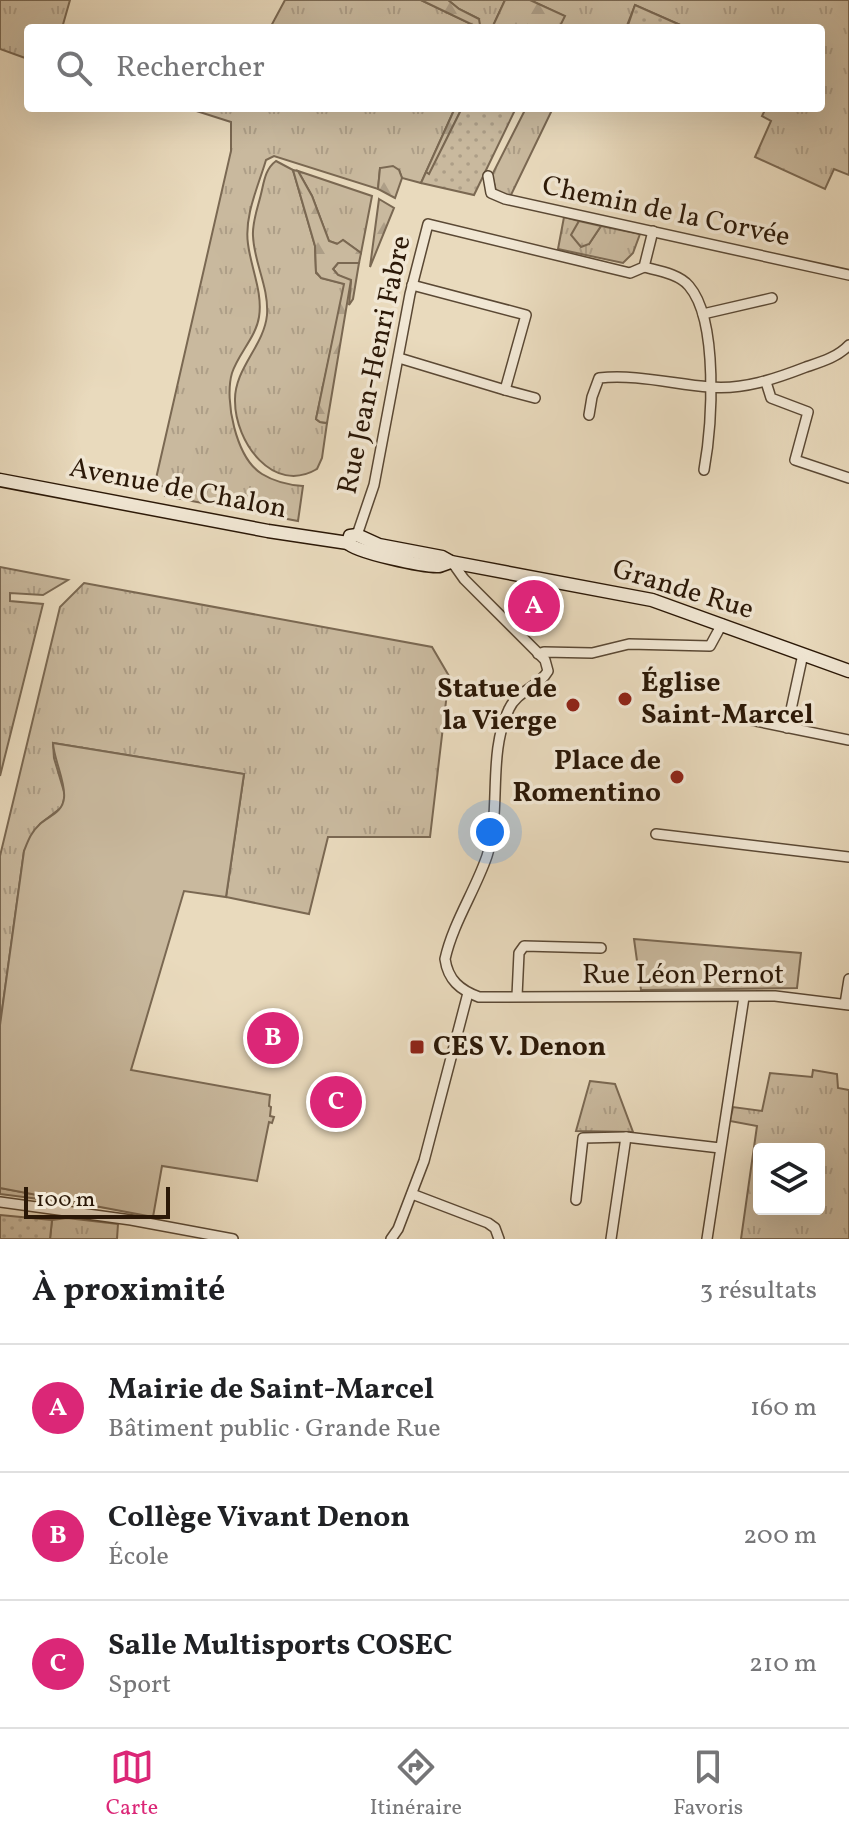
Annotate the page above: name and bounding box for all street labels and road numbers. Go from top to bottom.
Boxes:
street label: Chemin de la Corvée [539,167,793,257]
street label: Rue Jean-Henri Fabre [329,232,421,498]
street label: Avenue de Chalon [66,449,290,529]
street label: Grande Rue [608,550,758,630]
street label: Rue Léon Pernot [582,956,784,995]

